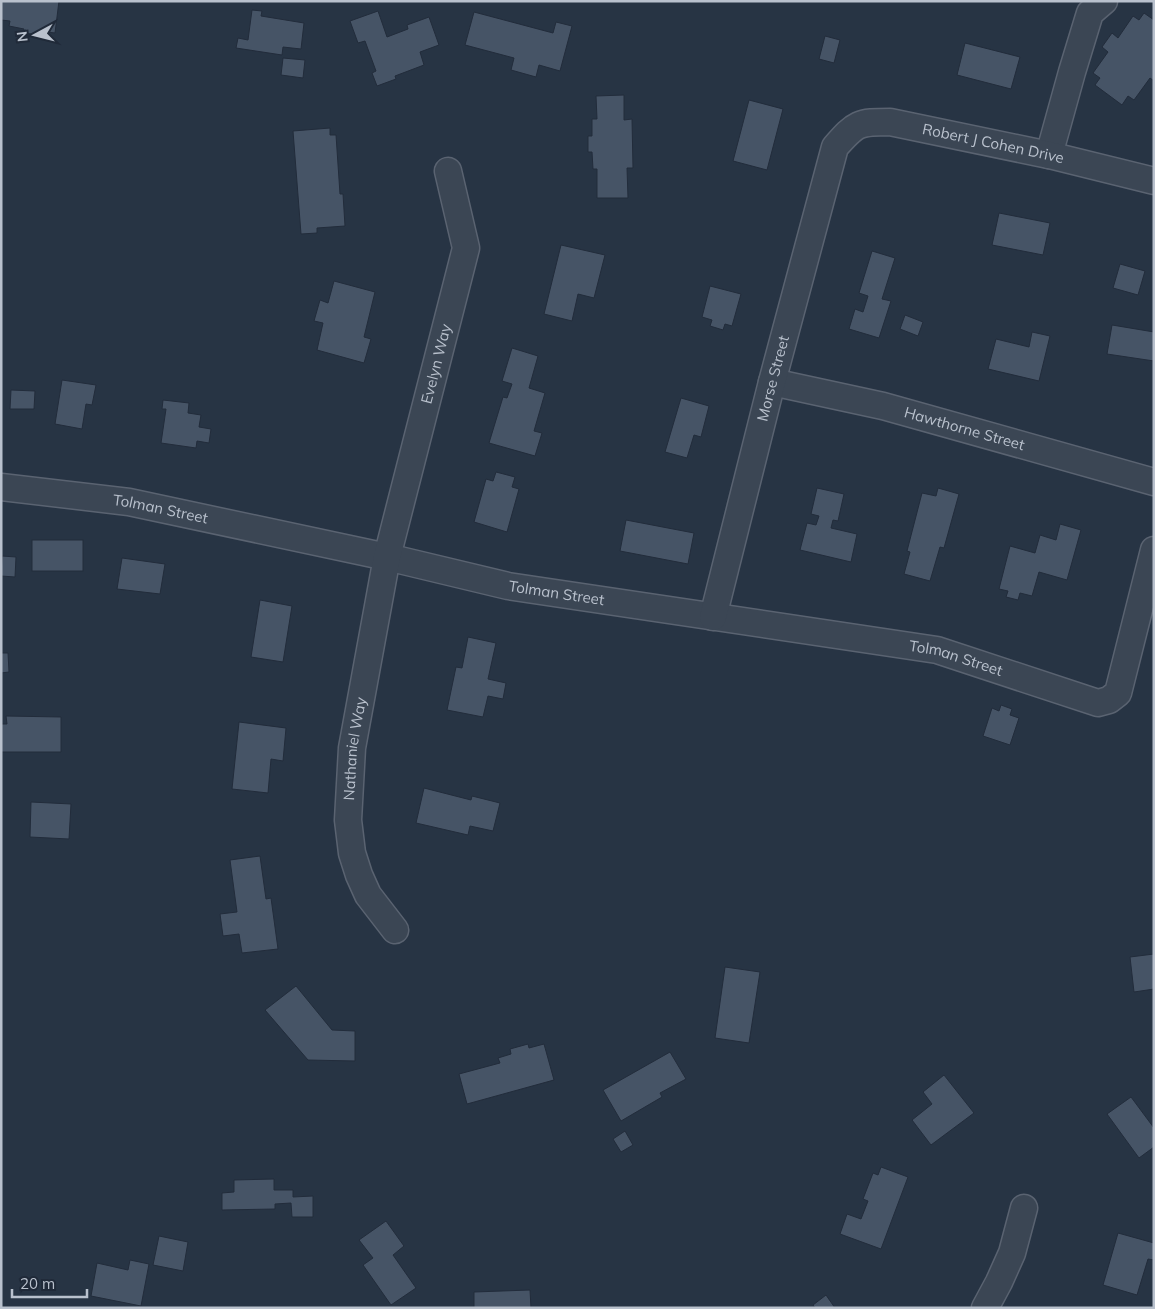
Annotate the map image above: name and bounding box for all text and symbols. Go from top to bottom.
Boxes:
north arrow [10,10,60,60]
text: N [13,30,32,43]
street label: Robert J Cohen Drive [921,119,1066,167]
street label: Evelyn Way [417,322,455,406]
street label: Morse Street [752,333,793,423]
street label: Hawthorne Street [902,402,1027,454]
street label: Tolman Street [112,490,210,528]
street label: Tolman Street [507,576,606,609]
street label: Tolman Street [908,636,1005,680]
street label: Nathaniel Way [339,696,370,801]
scale bar [12,1266,88,1298]
text: 20 m [20,1274,55,1293]

